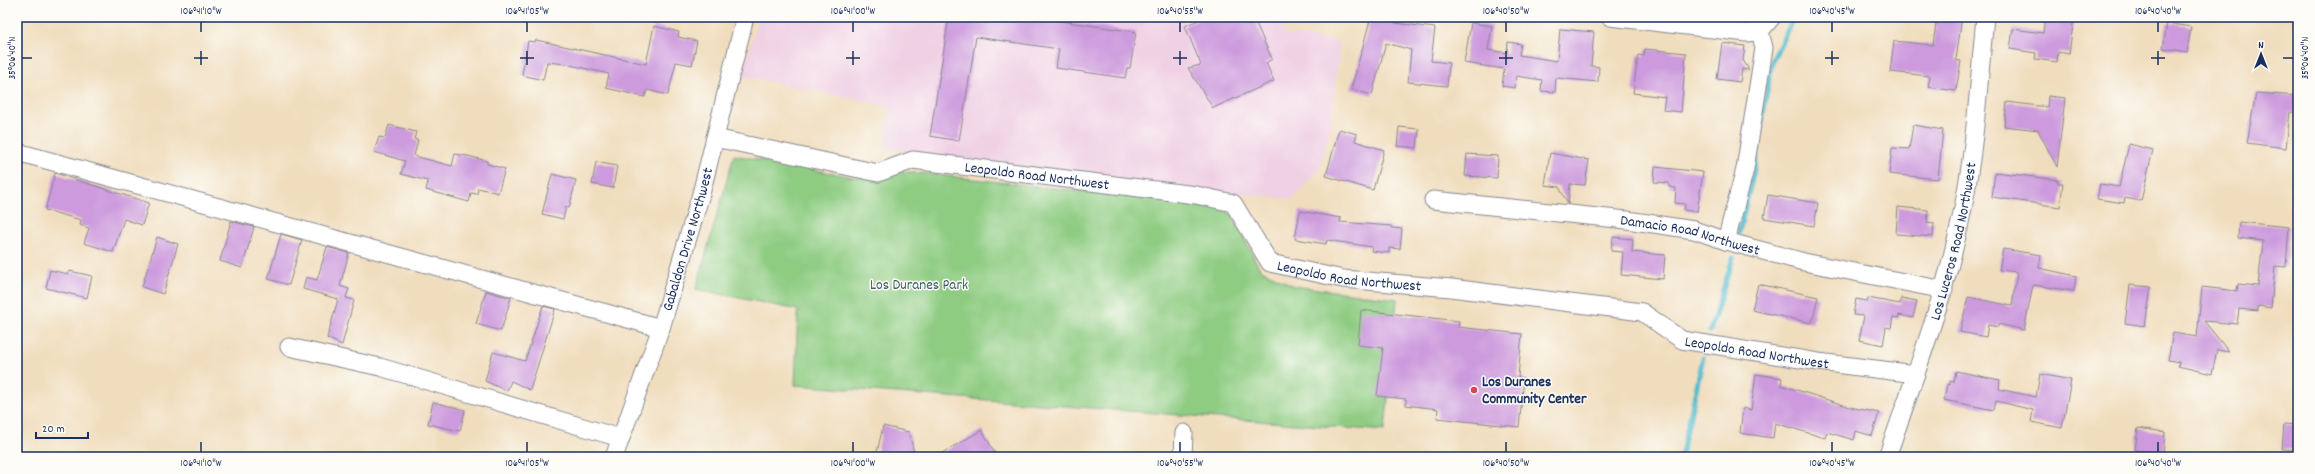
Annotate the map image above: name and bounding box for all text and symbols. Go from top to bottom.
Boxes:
text: 106°41'10"W [181,5,222,19]
text: 106°41'05"W [505,5,549,19]
text: 106°41'00"W [831,5,875,19]
text: 106°40'55"W [1157,5,1203,19]
text: 106°40'50"W [1483,5,1530,19]
text: 106°40'45"W [1809,5,1855,19]
text: 106°40'40"W [2135,5,2181,19]
north arrow [2241,34,2281,74]
text: 35°06'40"N [6,37,20,79]
text: 35°06'40"N [2299,37,2313,79]
text: N [2258,38,2264,54]
street label: Leopoldo Road Northwest [963,157,1111,197]
street label: Los Luceros Road Northwest [1925,161,1984,324]
street label: Gabaldon Drive Northwest [658,165,720,314]
street label: Damacio Road Northwest [1619,210,1762,263]
street label: Leopoldo Road Northwest [1275,256,1422,299]
park label: Los Duranes Park [870,275,968,297]
street label: Leopoldo Road Northwest [1683,332,1831,376]
place label: Los Duranes Community Center [1482,372,1587,411]
marker: Los Duranes Community Center [1469,385,1479,395]
scale bar [36,414,88,440]
text: 20 m [42,421,65,438]
text: 106°41'10"W [181,457,222,471]
text: 106°41'05"W [505,457,549,471]
text: 106°41'00"W [831,457,875,471]
text: 106°40'55"W [1157,457,1203,471]
text: 106°40'50"W [1483,457,1530,471]
text: 106°40'45"W [1809,457,1855,471]
text: 106°40'40"W [2135,457,2181,471]

